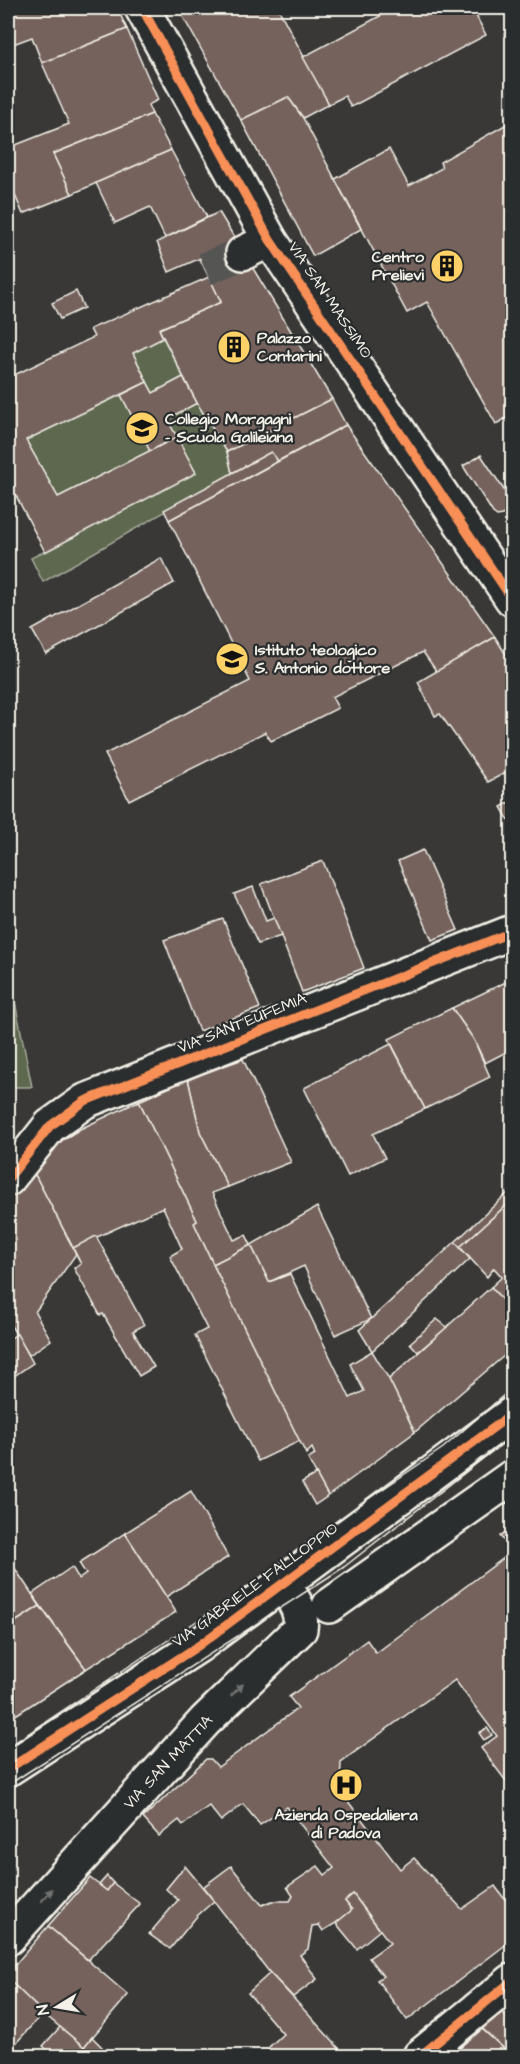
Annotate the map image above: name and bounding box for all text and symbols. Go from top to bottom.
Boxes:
street label: VIA SAN MASSIMO [283,237,377,363]
place label: Centro Prelievi [372,246,425,286]
building icon: Centro Prelievi [429,248,465,284]
place label: Palazzo Contarini [257,327,322,367]
building icon: Palazzo Contarini [216,329,252,365]
place label: Collegio Morgagni - Scuola Galileiana [165,408,294,448]
school or university icon: Collegio Morgagni - Scuola Galileiana [124,410,160,446]
place label: Istituto teologico S. Antonio dottore [254,639,390,679]
school or university icon: Istituto teologico S. Antonio dottore [214,641,250,677]
street label: VIA SANT'EUFEMIA [174,987,310,1059]
street label: VIA GABRIELE FALLOPPIO [168,1517,343,1653]
one-way arrow [229,1684,243,1698]
street label: VIA SAN MATTIA [118,1710,218,1814]
hospital icon: Azienda Ospedaliera di Padova [328,1767,364,1803]
place label: Azienda Ospedaliera di Padova [274,1804,418,1844]
one-way arrow [40,1887,54,1902]
north arrow [27,1977,87,2037]
text: N [32,2003,55,2017]

